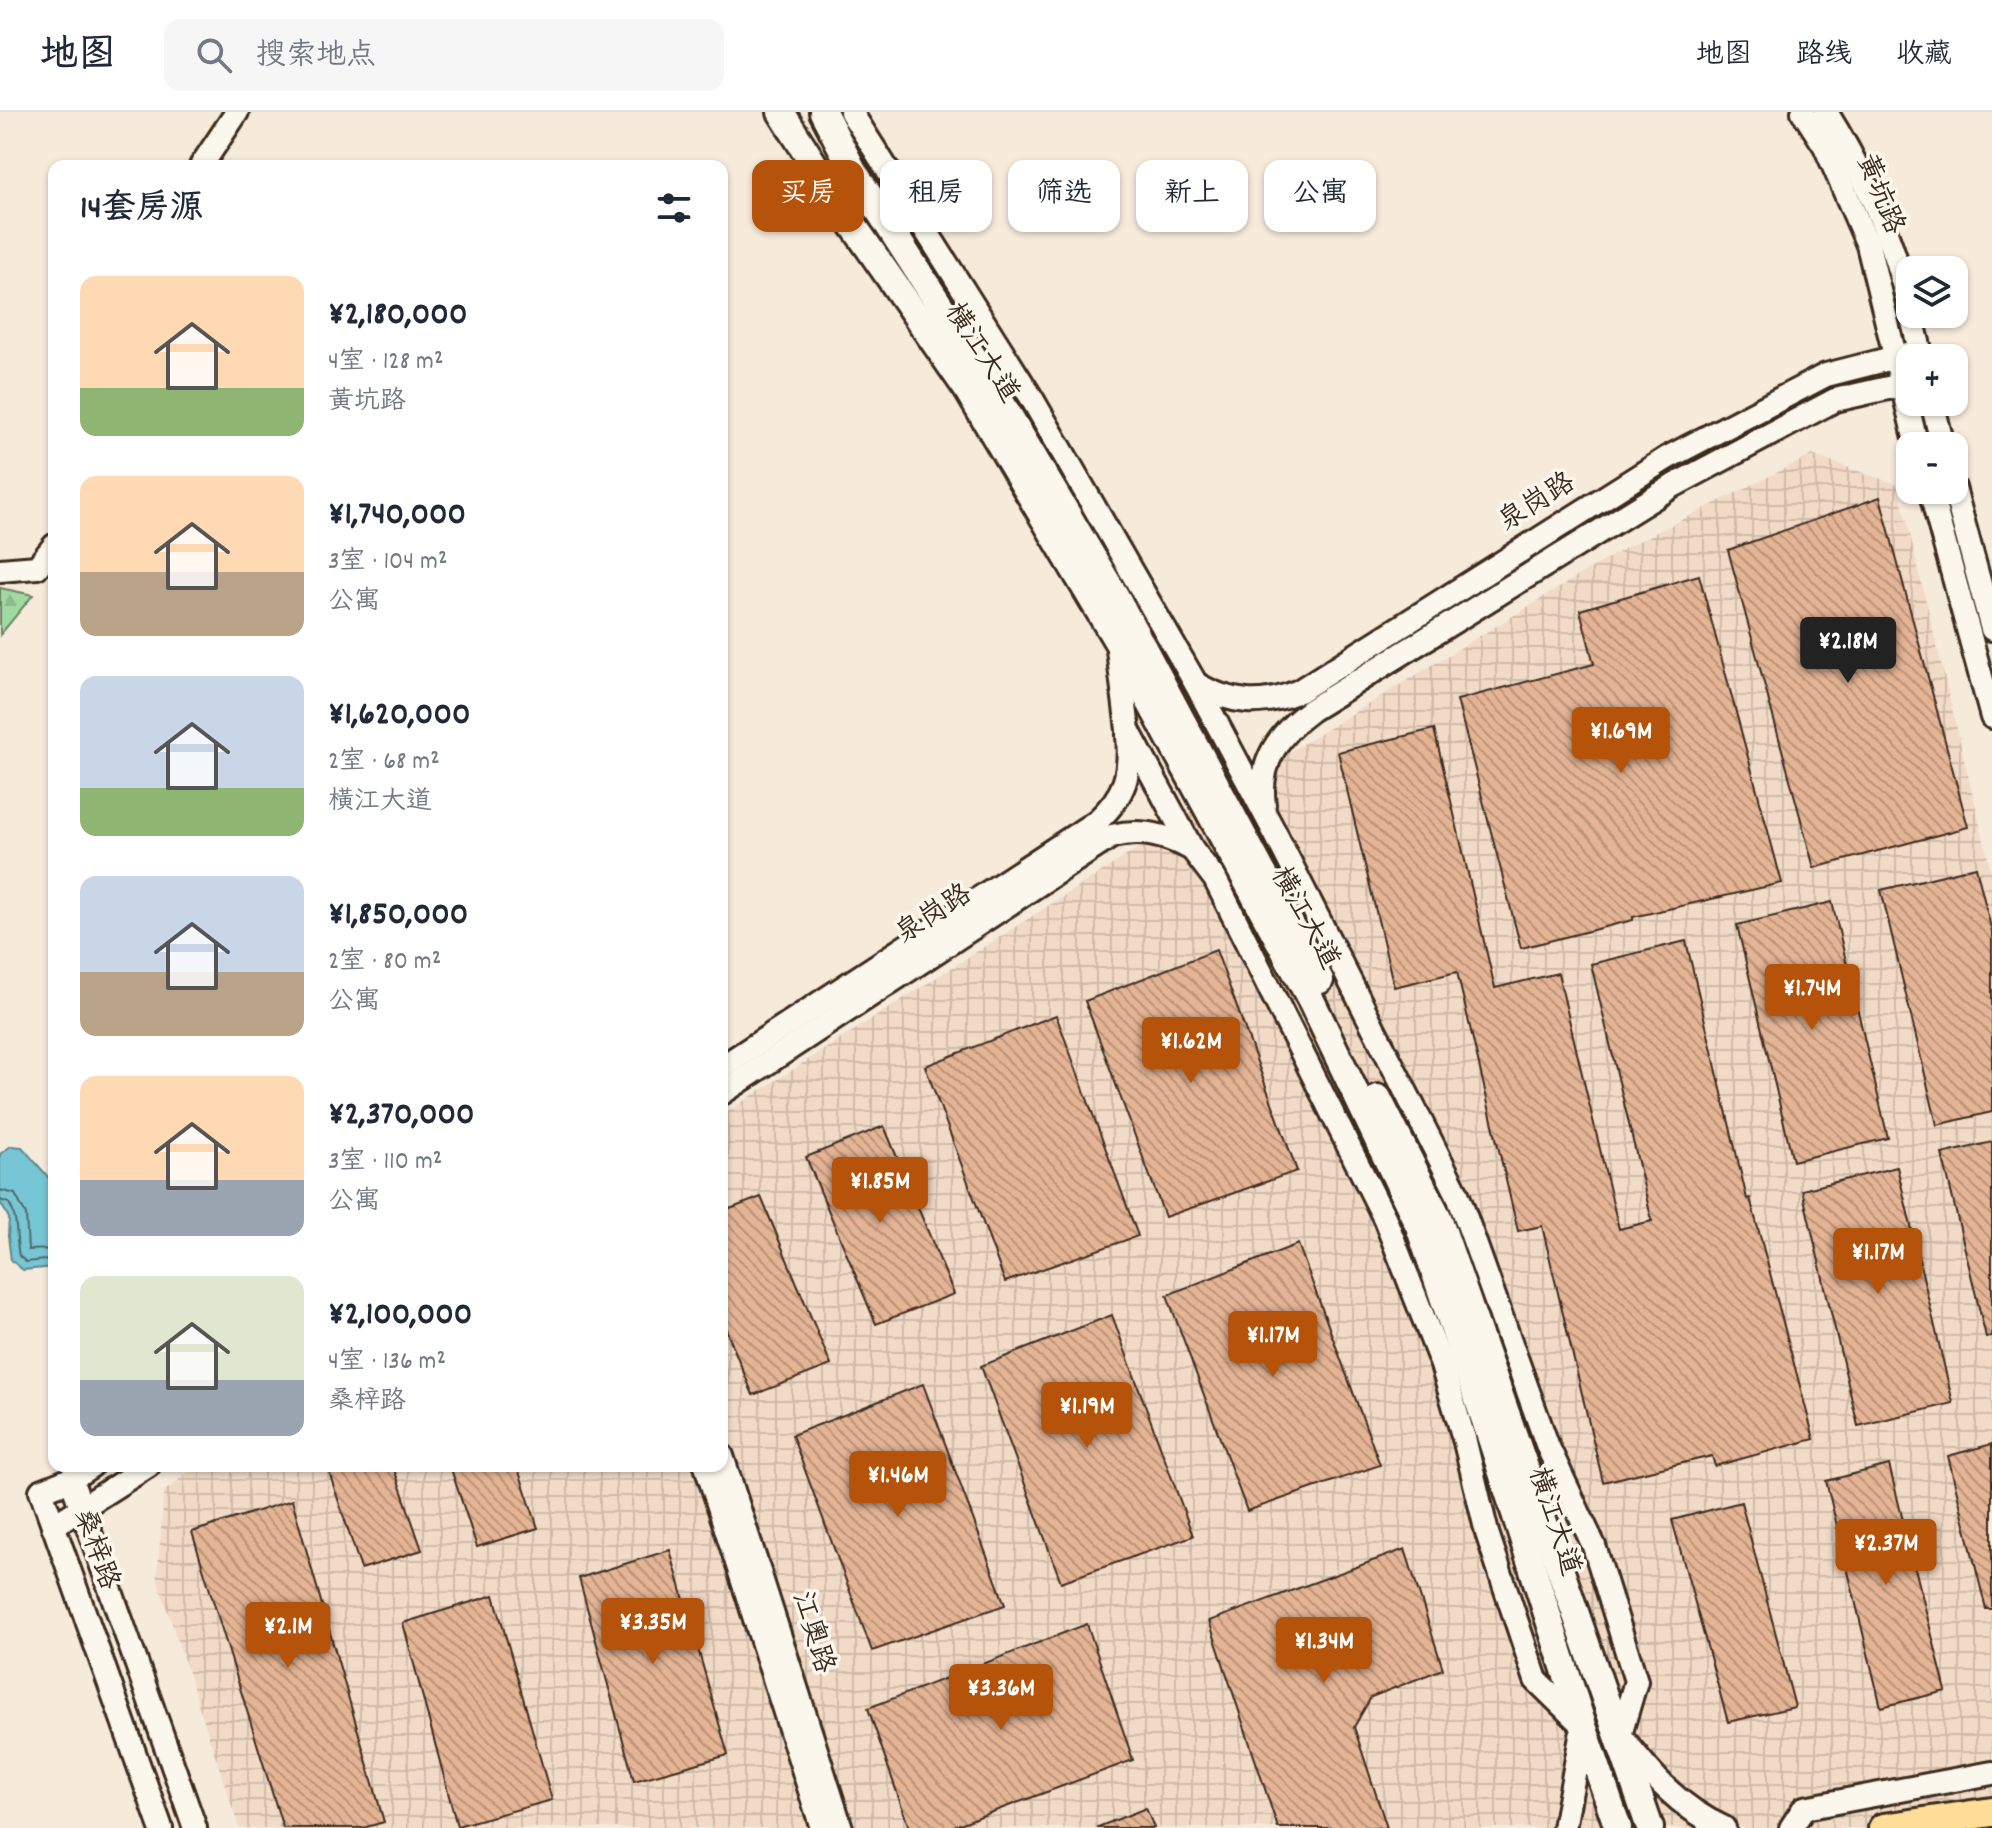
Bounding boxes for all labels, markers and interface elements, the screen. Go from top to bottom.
search box [164,19,724,91]
text: 地图 [40,30,116,85]
icon: search [192,33,236,77]
text: 搜索地点 [256,36,376,79]
text: 地图 [1696,37,1752,77]
text: 路线 [1796,37,1852,77]
text: 收藏 [1896,37,1952,77]
street label: 黄坑路 [1844,149,1912,241]
chip: 买房 [752,160,864,232]
chip: 租房 [880,160,992,232]
chip: 筛选 [1008,160,1120,232]
chip: 新上 [1136,160,1248,232]
chip: 公寓 [1264,160,1376,232]
text: 14套房源 [80,186,204,235]
icon: filters [652,186,696,230]
map controls [1896,256,1968,504]
button: layers [1896,256,1968,328]
text: ¥2,180,000 [328,292,467,341]
street label: 横江大道 [933,296,1027,412]
icon: home [144,308,240,404]
text: 4室 · 128 m² [328,344,443,381]
button: + [1896,344,1968,416]
text: 黄坑路 [328,384,406,421]
button: − [1896,432,1968,504]
street label: 泉岗路 [1492,465,1584,543]
text: ¥1,740,000 [328,492,466,541]
icon: home [144,508,240,604]
text: 3室 · 104 m² [328,544,447,581]
text: 公寓 [328,584,380,621]
pin: ¥2.18M [1783,617,1913,685]
text: ¥2.18M [1818,624,1878,661]
text: ¥1,620,000 [328,692,470,741]
pin: ¥1.69M [1556,707,1686,775]
icon: home [144,708,240,804]
text: ¥1.69M [1590,714,1652,751]
text: 2室 · 68 m² [328,744,440,781]
text: 横江大道 [328,784,432,821]
street label: 横江大道 [1258,860,1348,978]
street label: 泉岗路 [889,876,981,956]
text: ¥1,850,000 [328,892,468,941]
icon: home [144,908,240,1004]
text: 2室 · 80 m² [328,944,441,981]
pin: ¥1.74M [1747,964,1877,1032]
text: ¥1.74M [1783,971,1841,1008]
text: 公寓 [328,984,380,1021]
pin: ¥1.62M [1126,1017,1256,1085]
text: ¥1.62M [1160,1024,1222,1061]
text: ¥2,370,000 [328,1092,474,1141]
icon: home [144,1108,240,1204]
text: 3室 · 110 m² [328,1144,442,1181]
pin: ¥1.85M [815,1157,945,1225]
text: ¥1.85M [850,1164,910,1201]
text: 公寓 [328,1184,380,1221]
pin: ¥1.17M [1813,1228,1943,1296]
text: ¥1.17M [1851,1235,1905,1272]
text: ¥2,100,000 [328,1292,472,1341]
icon: home [144,1308,240,1404]
pin: ¥1.17M [1208,1311,1338,1379]
text: ¥1.17M [1246,1318,1300,1355]
text: 4室 · 136 m² [328,1344,446,1381]
pin: ¥1.19M [1022,1382,1152,1450]
text: 桑梓路 [328,1384,406,1421]
text: ¥1.19M [1059,1389,1115,1426]
pin: ¥1.46M [833,1451,963,1519]
text: ¥1.46M [867,1458,929,1495]
street label: 横江大道 [1516,1463,1588,1581]
street label: 桑梓路 [61,1504,127,1596]
pin: ¥2.37M [1821,1519,1951,1587]
text: ¥2.37M [1853,1526,1919,1563]
street label: 江奥路 [780,1587,842,1679]
pin: ¥3.35M [588,1598,718,1666]
pin: ¥2.1M [232,1602,344,1670]
text: ¥3.35M [619,1605,687,1642]
text: ¥2.1M [263,1609,313,1646]
pin: ¥1.34M [1259,1617,1389,1685]
text: ¥1.34M [1294,1624,1354,1661]
pin: ¥3.36M [936,1664,1066,1732]
text: ¥3.36M [967,1671,1035,1708]

